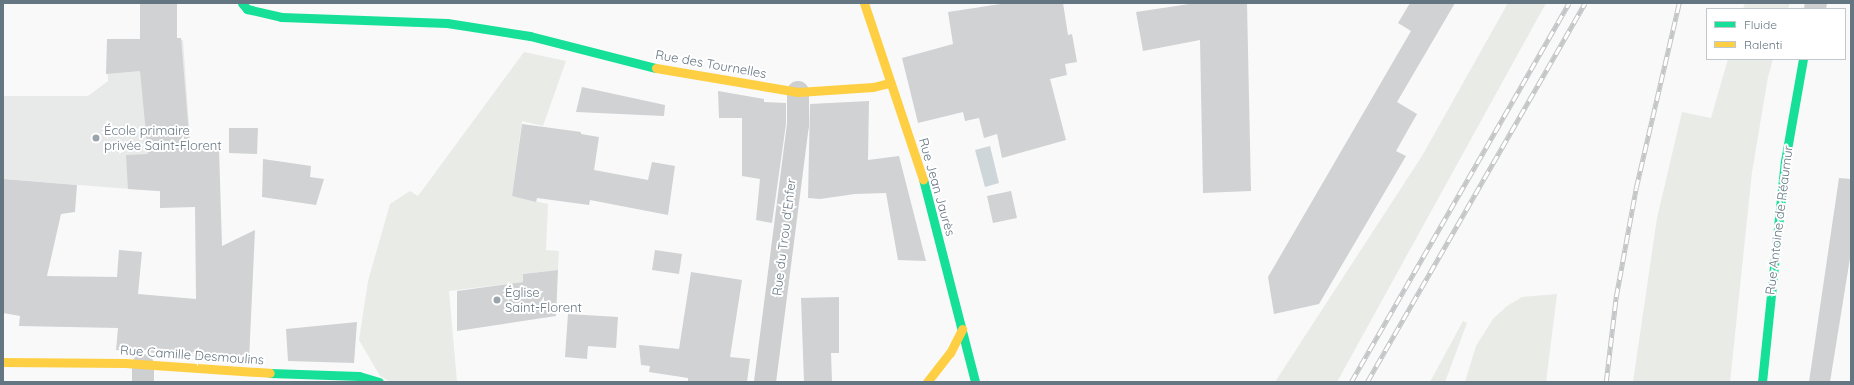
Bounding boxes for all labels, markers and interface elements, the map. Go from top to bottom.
legend [1706,8,1846,60]
text: Fluide [1744,17,1777,32]
text: Ralenti [1744,37,1782,52]
street label: Rue des Tournelles [654,47,768,81]
place label: École primaire privée Saint-Florent [104,123,222,154]
marker: École primaire privée Saint-Florent [91,133,101,143]
street label: Rue Jean Jaurès [916,136,958,238]
street label: Rue Antoine de Réaumur [1762,144,1796,296]
street label: Rue du Trou d'Enfer [769,177,799,297]
place label: Église Saint-Florent [505,285,582,316]
marker: Église Saint-Florent [492,295,502,305]
street label: Rue Camille Desmoulins [120,342,264,368]

